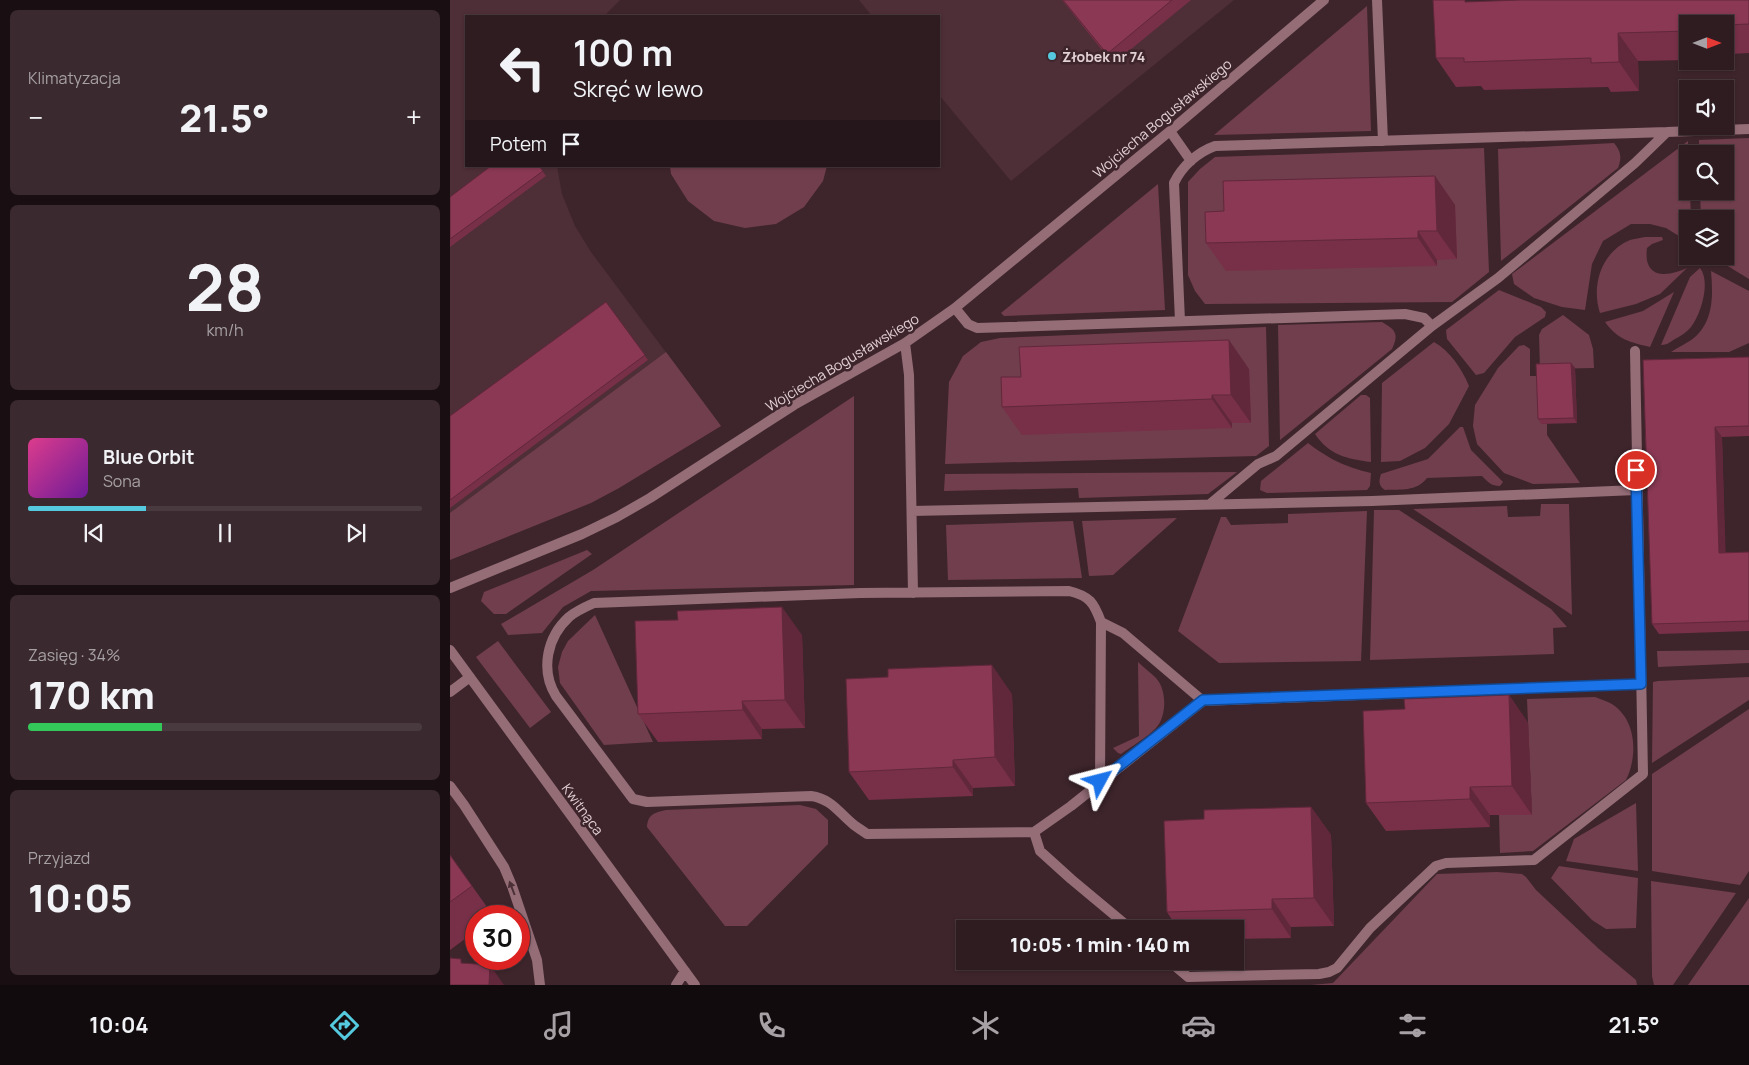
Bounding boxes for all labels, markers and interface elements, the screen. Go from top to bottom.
north arrow [1679,15,1734,70]
map controls [1679,15,1734,265]
text: 100 m [573,29,673,77]
icon: left [490,35,555,100]
place label: Żłobek nr 74 [1062,47,1145,66]
marker: Żłobek nr 74 [1046,50,1058,62]
street label: Wojciecha Bogusławskiego [1089,54,1235,182]
text: Klimatyzacja [28,67,121,89]
text: Skręć w lewo [573,74,703,104]
button: sound [1679,80,1734,135]
text: 21.5° [179,91,270,143]
text: − [28,98,43,136]
text: + [406,98,422,136]
icon: arrive [557,130,585,158]
text: Potem [490,131,547,157]
button: search [1679,145,1734,200]
button: layers [1679,210,1734,265]
text: 28 [186,242,264,331]
street label: Wojciecha Bogusławskiego [762,309,922,415]
text: km/h [206,319,244,341]
text: Blue Orbit [103,444,195,470]
pin [1615,449,1657,491]
icon: arrive [1622,456,1650,484]
text: Sona [103,470,141,492]
icon: previous [80,519,108,547]
icon: pause [211,519,239,547]
icon: next [342,519,370,547]
text: Zasięg · 34% [28,644,120,666]
text: 170 km [28,668,155,720]
position arrow [1073,754,1125,806]
street label: Kwitnąca [558,779,608,839]
text: Przyjazd [28,847,90,869]
text: 10:05 [28,871,132,923]
one-way arrow [508,880,516,895]
speed limit sign: 30 [465,905,530,970]
text: 10:05 · 1 min · 140 m [1010,932,1190,958]
icon: directions [327,1008,362,1043]
icon: music [541,1008,576,1043]
icon: phone [754,1008,789,1043]
icon: climate [968,1008,1003,1043]
icon: car [1181,1008,1216,1043]
icon: filters [1395,1008,1430,1043]
text: 10:04 [89,1010,149,1040]
text: 21.5° [1608,1010,1660,1040]

